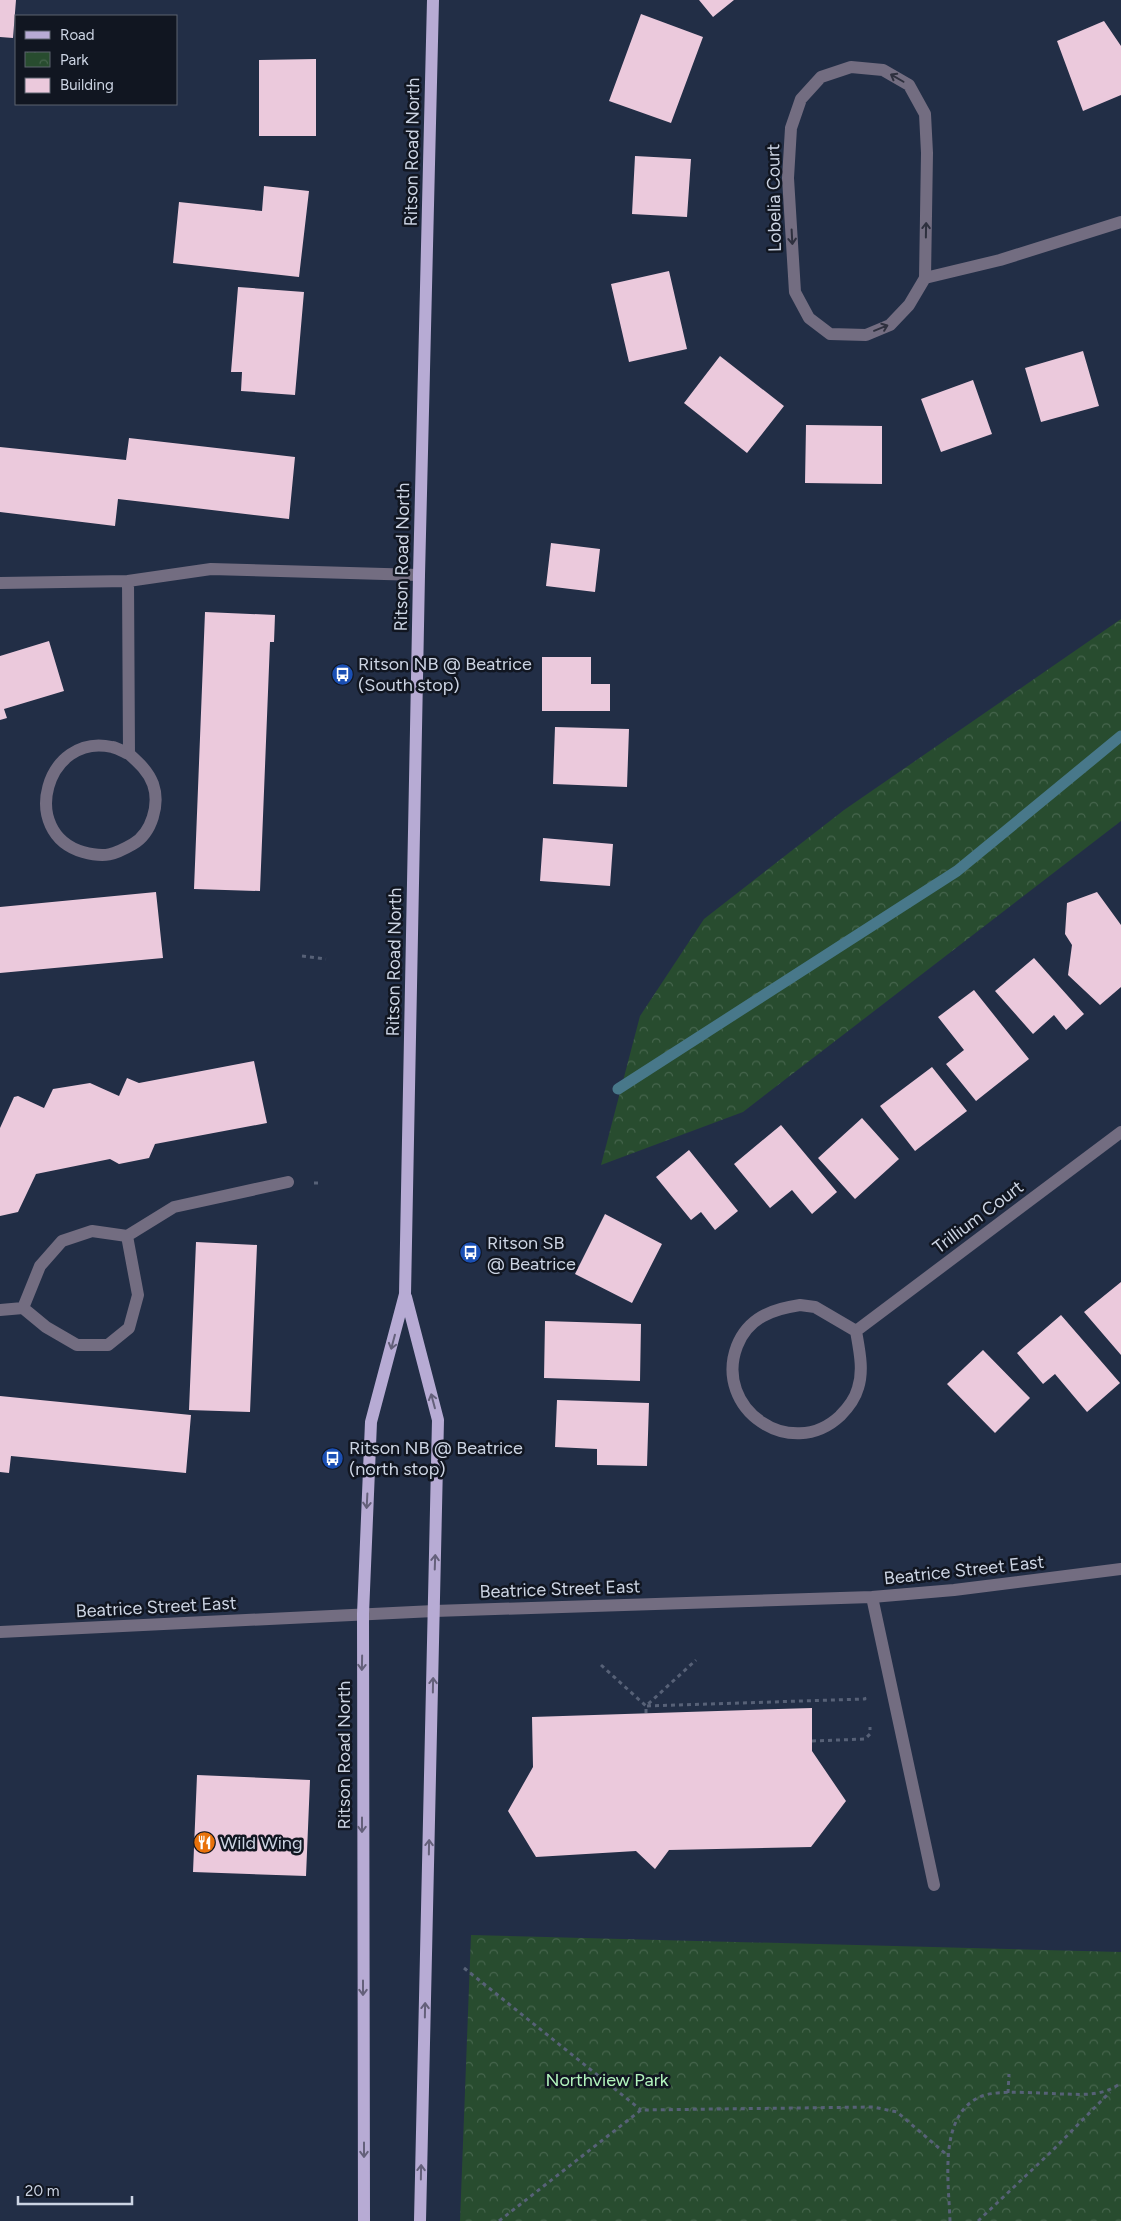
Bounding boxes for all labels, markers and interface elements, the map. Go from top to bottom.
legend [15,15,178,105]
text: Road [60,26,95,44]
text: Park [60,51,89,69]
one-way arrow [890,73,905,83]
text: Building [60,76,114,94]
street label: Ritson Road North [400,77,424,227]
street label: Lobelia Court [762,143,786,252]
one-way arrow [921,222,931,238]
one-way arrow [787,229,796,245]
one-way arrow [873,323,888,333]
street label: Ritson Road North [390,482,414,632]
place label: Ritson NB @ Beatrice (South stop) [358,653,532,696]
bus stop icon: Ritson NB @ Beatrice (South stop) [330,662,354,686]
street label: Ritson Road North [382,887,406,1037]
street label: Trillium Court [928,1176,1028,1258]
place label: Ritson SB @ Beatrice [487,1232,576,1275]
bus stop icon: Ritson SB @ Beatrice [459,1241,483,1265]
one-way arrow [387,1333,397,1349]
one-way arrow [428,1393,437,1409]
place label: Ritson NB @ Beatrice (north stop) [349,1437,523,1480]
bus stop icon: Ritson NB @ Beatrice (north stop) [321,1446,345,1470]
one-way arrow [363,1493,372,1509]
street label: Beatrice Street East [883,1551,1045,1589]
one-way arrow [430,1555,440,1571]
street label: Beatrice Street East [479,1575,641,1603]
street label: Beatrice Street East [75,1592,237,1622]
one-way arrow [357,1654,367,1671]
one-way arrow [428,1677,438,1694]
street label: Ritson Road North [333,1681,355,1829]
one-way arrow [357,1817,367,1833]
restaurant icon: Wild Wing [192,1831,216,1855]
place label: Wild Wing [220,1832,302,1854]
one-way arrow [424,1840,434,1856]
one-way arrow [358,1980,368,1996]
one-way arrow [420,2002,430,2018]
park label: Northview Park [545,2069,669,2091]
one-way arrow [359,2142,369,2158]
one-way arrow [416,2165,426,2181]
scale bar [18,2174,131,2206]
text: 20 m [25,2182,59,2200]

